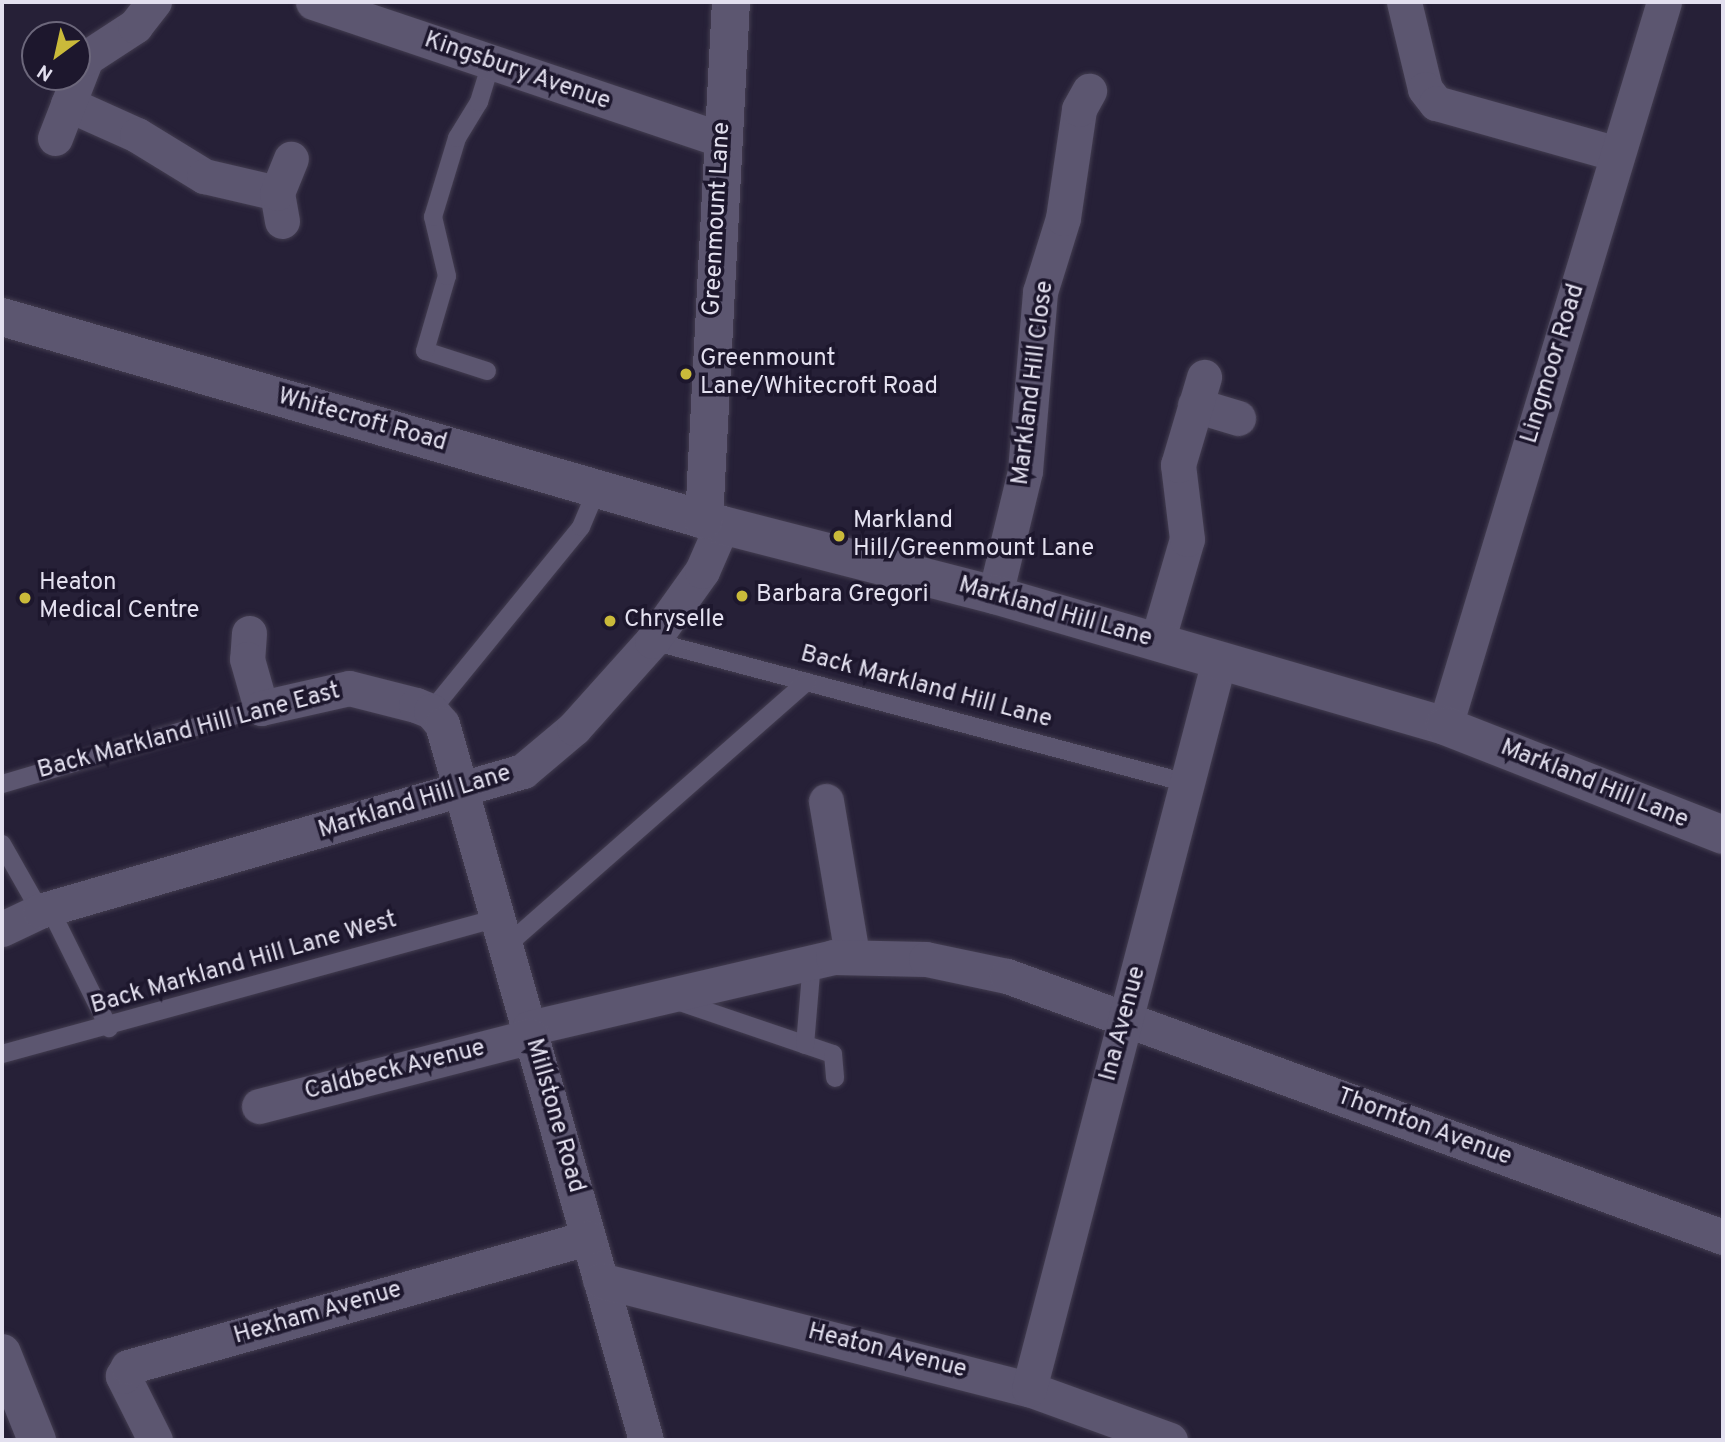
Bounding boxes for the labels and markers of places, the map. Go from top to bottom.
place label: Greenmount Lane/Whitecroft Road [700,346,938,402]
marker: Greenmount Lane/Whitecroft Road [678,366,694,382]
place label: Markland Hill/Greenmount Lane [853,508,1094,564]
marker: Markland Hill/Greenmount Lane [831,528,847,544]
place label: Heaton Medical Centre [39,570,199,626]
place label: Barbara Gregori [756,582,929,610]
marker: Barbara Gregori [734,588,750,604]
marker: Heaton Medical Centre [17,590,33,606]
place label: Chryselle [624,607,725,635]
marker: Chryselle [602,613,618,629]

